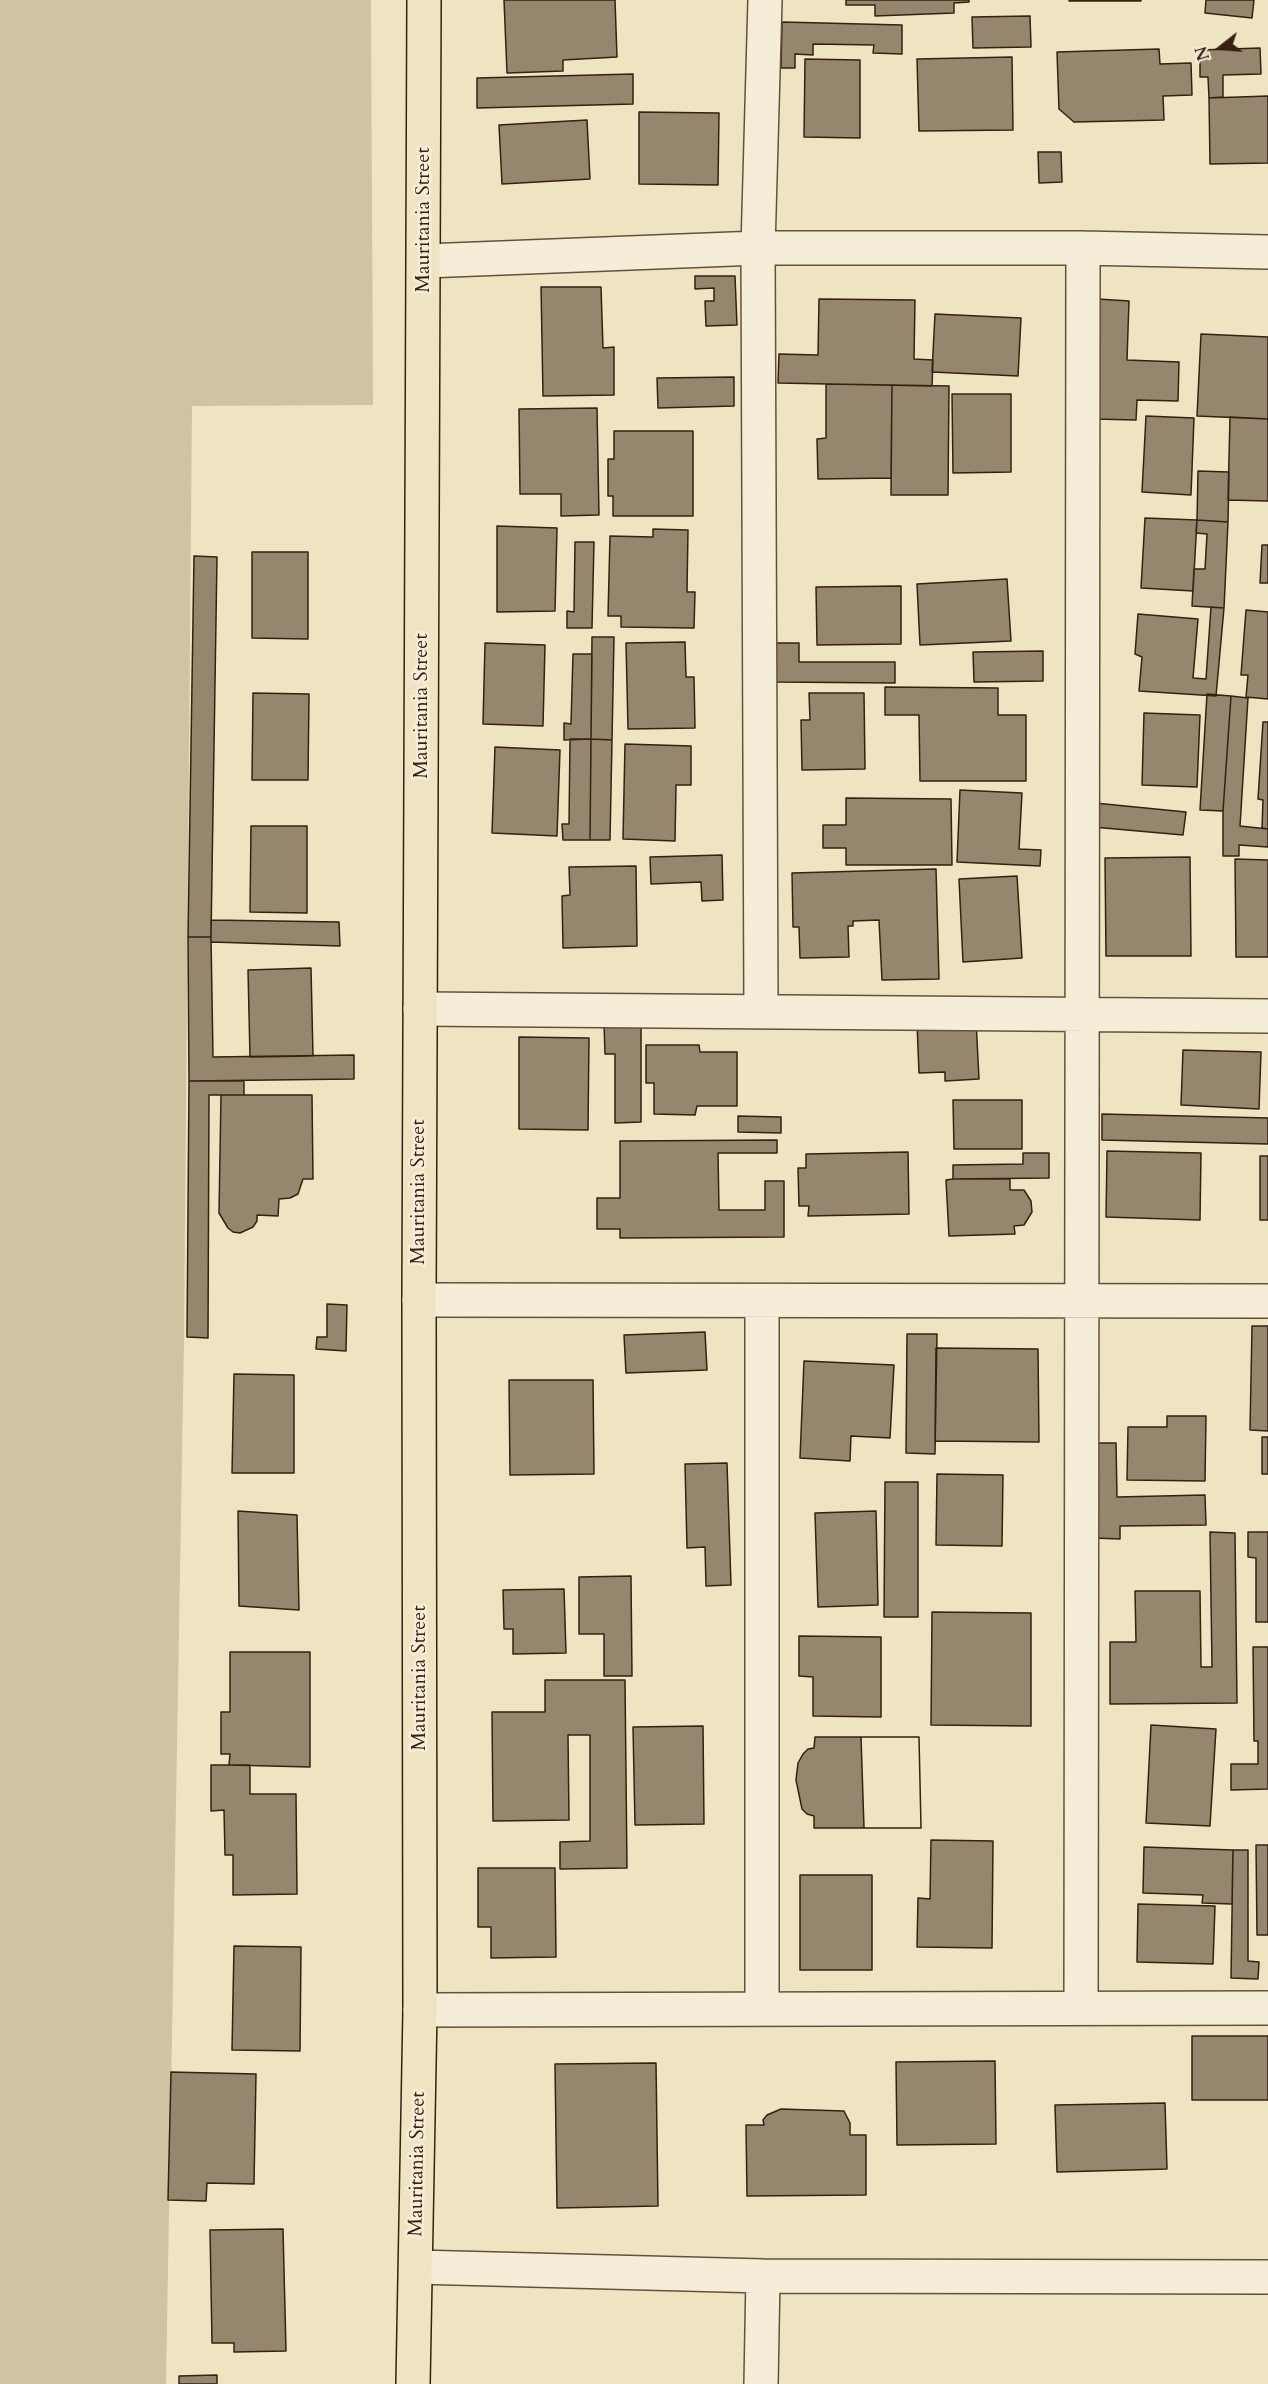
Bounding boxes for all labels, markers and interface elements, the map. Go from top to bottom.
north arrow [1190,18,1250,78]
text: N [1190,43,1215,63]
street label: Mauritania Street [412,147,436,293]
street label: Mauritania Street [410,633,434,779]
street label: Mauritania Street [407,1119,431,1265]
street label: Mauritania Street [408,1605,432,1751]
street label: Mauritania Street [405,2091,431,2237]

